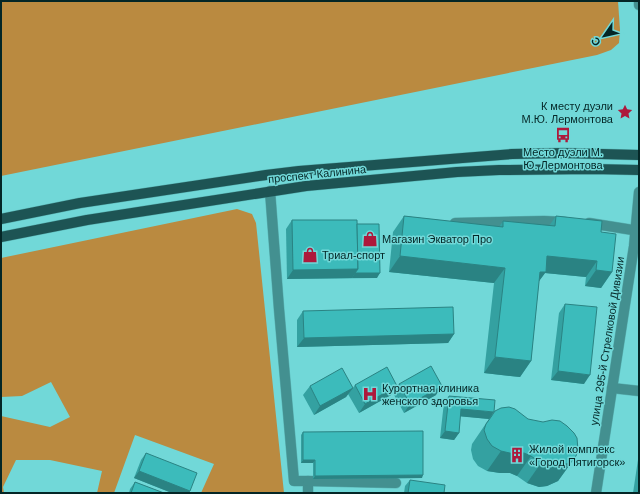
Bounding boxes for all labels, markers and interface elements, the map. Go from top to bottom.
north arrow [584,16,624,56]
text: С [588,35,603,48]
place label: К месту дуэли М.Ю. Лермонтова [521,100,614,125]
place icon: К месту дуэли М.Ю. Лермонтова [616,103,634,121]
bus stop icon: Место дуэли М. Ю. Лермонтова [554,126,572,144]
place label: Место дуэли М. Ю. Лермонтова [523,146,604,171]
street label: проспект Калинина [267,163,367,185]
shop icon: Магазин Экватор Про [361,230,379,248]
place label: Магазин Экватор Про [382,233,492,245]
shop icon: Триал-спорт [301,246,319,264]
place label: Триал-спорт [322,249,385,261]
street label: улица 295-й Стрелковой Дивизии [588,256,626,426]
place label: Курортная клиника женского здоровья [382,382,480,407]
hospital icon: Курортная клиника женского здоровья [361,385,379,403]
place label: Жилой комплекс «Город Пятигорск» [529,443,625,468]
building icon: Жилой комплекс «Город Пятигорск» [508,446,526,464]

